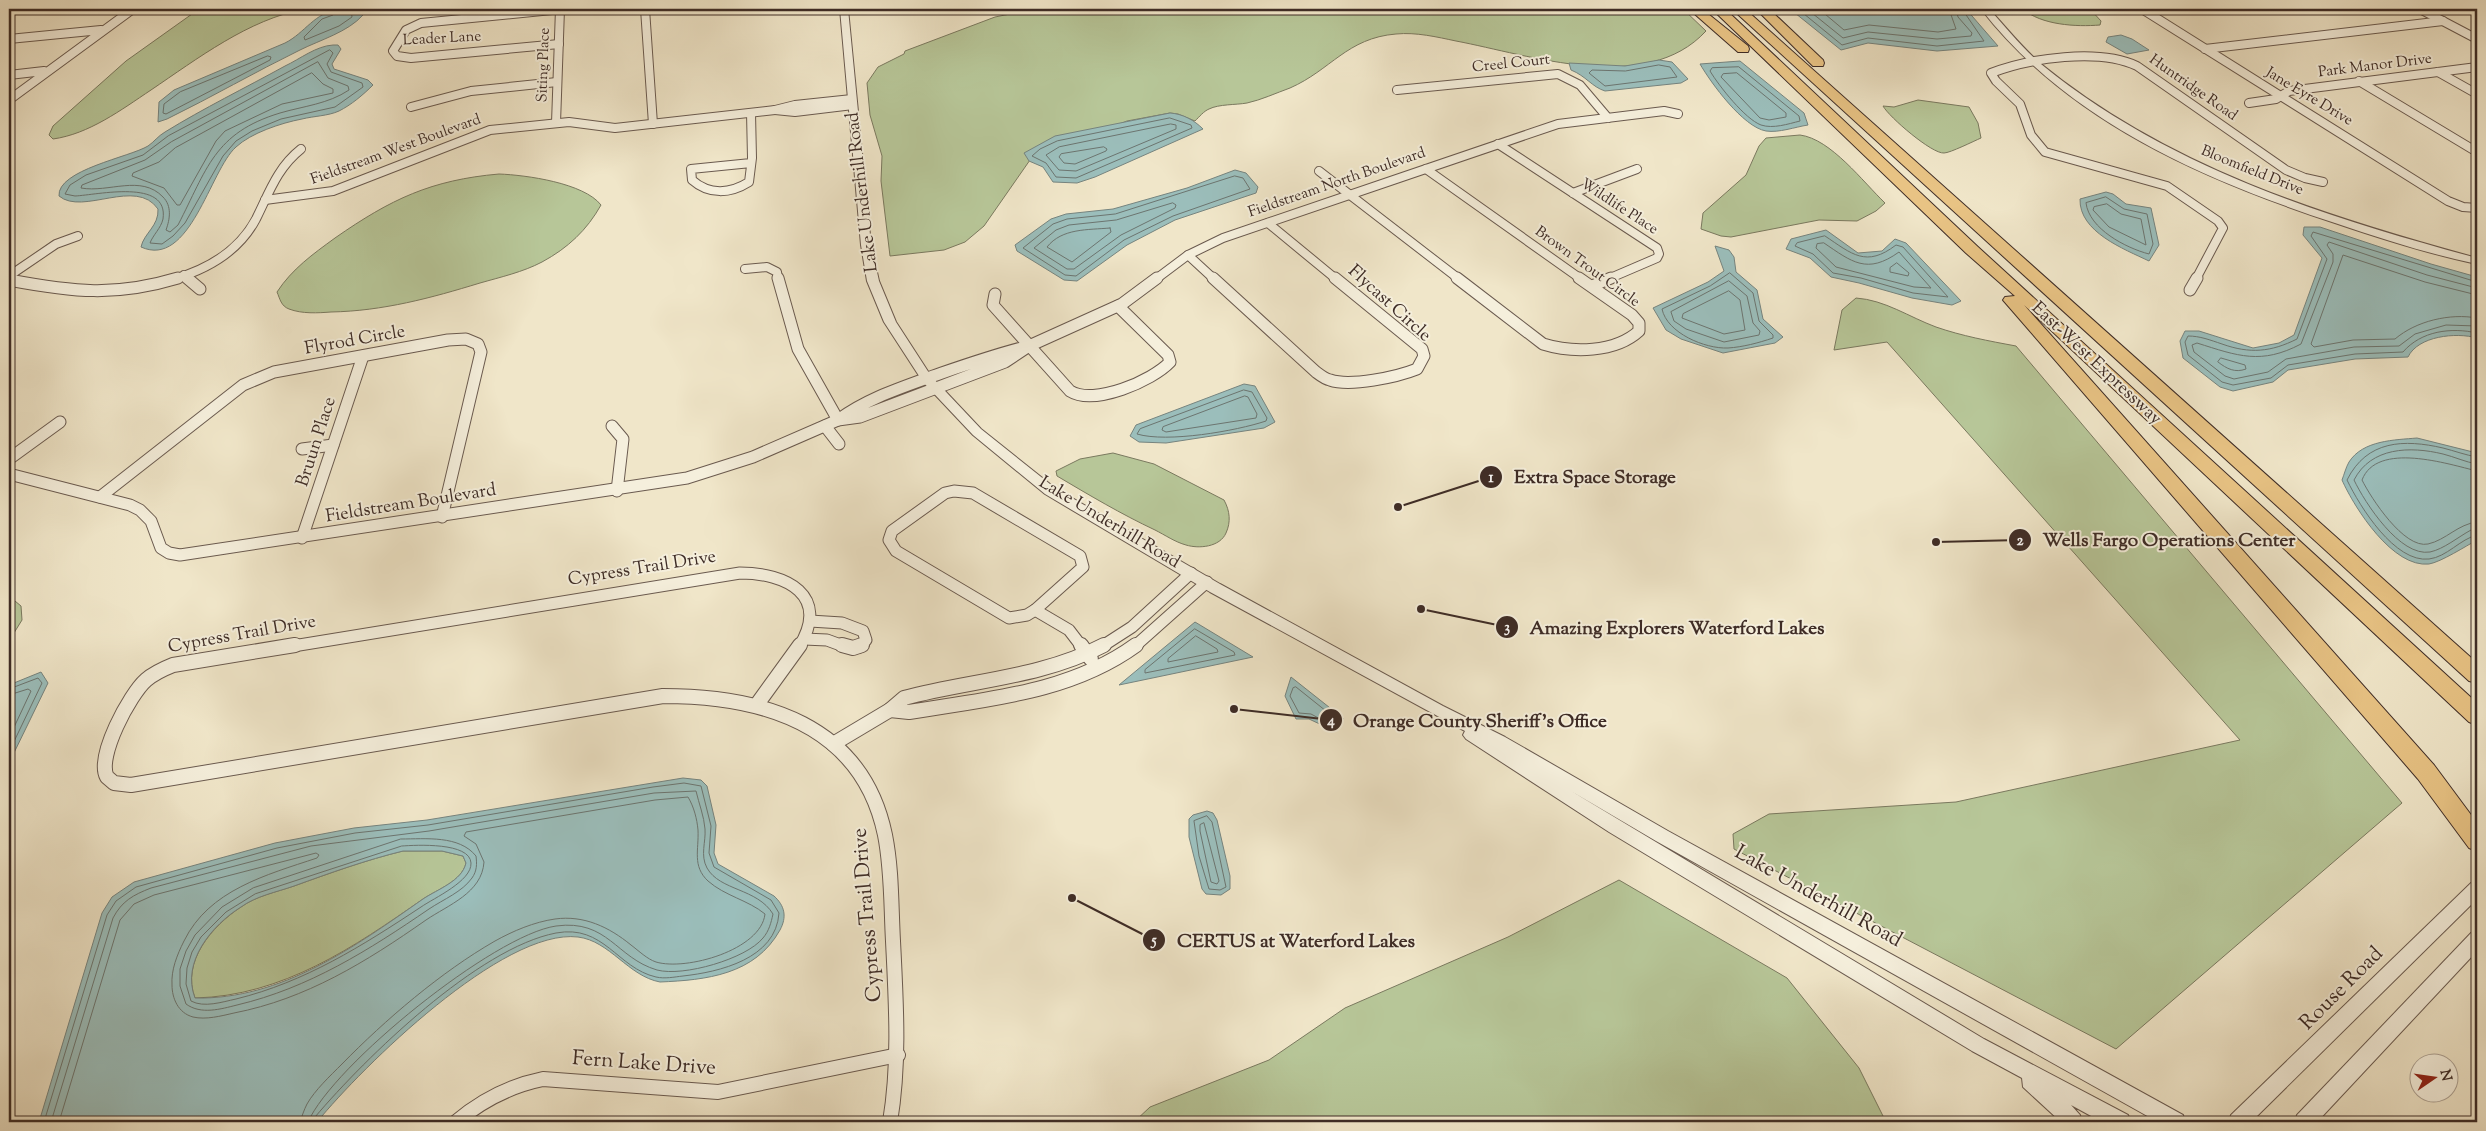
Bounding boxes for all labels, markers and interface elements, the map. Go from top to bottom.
street label: Leader Lane [402,26,482,52]
street label: Siting Place [532,27,556,103]
street label: Creel Court [1471,49,1551,79]
street label: Park Manor Drive [2317,49,2433,83]
street label: Huntridge Road [2145,50,2242,127]
street label: Jane Eyre Drive [2260,62,2357,131]
street label: Fieldstream West Boulevard [308,109,485,191]
street label: Lake Underhill Road [840,111,886,273]
street label: Bloomfield Drive [2197,141,2307,201]
street label: Fieldstream North Boulevard [1245,143,1429,223]
street label: Wildlife Place [1576,174,1662,240]
street label: Brown Trout Circle [1530,222,1644,312]
street label: Flycast Circle [1342,259,1436,349]
street label: East-West Expressway [2025,296,2167,432]
street label: Flyrod Circle [303,319,407,363]
street label: Bruun Place [290,394,344,490]
callout: Extra Space Storage [1479,460,1686,494]
text: Extra Space Storage [1514,465,1676,492]
text: 1 [1488,468,1494,489]
street label: Lake Underhill Road [1033,470,1185,576]
street label: Fieldstream Boulevard [324,478,498,530]
callout: Wells Fargo Operations Center [2007,523,2305,557]
text: Wells Fargo Operations Center [2043,528,2296,555]
text: 2 [2016,531,2024,552]
street label: Cypress Trail Drive [566,544,718,594]
street label: Cypress Trail Drive [166,609,318,661]
callout: Amazing Explorers Waterford Lakes [1494,610,1835,644]
text: Amazing Explorers Waterford Lakes [1529,616,1825,643]
text: 3 [1504,618,1510,639]
callout: Orange County Sheriff's Office [1319,703,1617,737]
text: Orange County Sheriff's Office [1353,709,1607,736]
text: 4 [1326,711,1335,732]
street label: Cypress Trail Drive [845,827,891,1003]
street label: Lake Underhill Road [1729,838,1908,956]
callout: CERTUS at Waterford Lakes [1142,923,1425,957]
text: CERTUS at Waterford Lakes [1177,929,1416,956]
text: 5 [1150,931,1157,952]
street label: Rouse Road [2293,940,2391,1038]
street label: Fern Lake Drive [571,1044,717,1084]
north arrow [2408,1054,2458,1104]
text: N [2434,1068,2456,1083]

